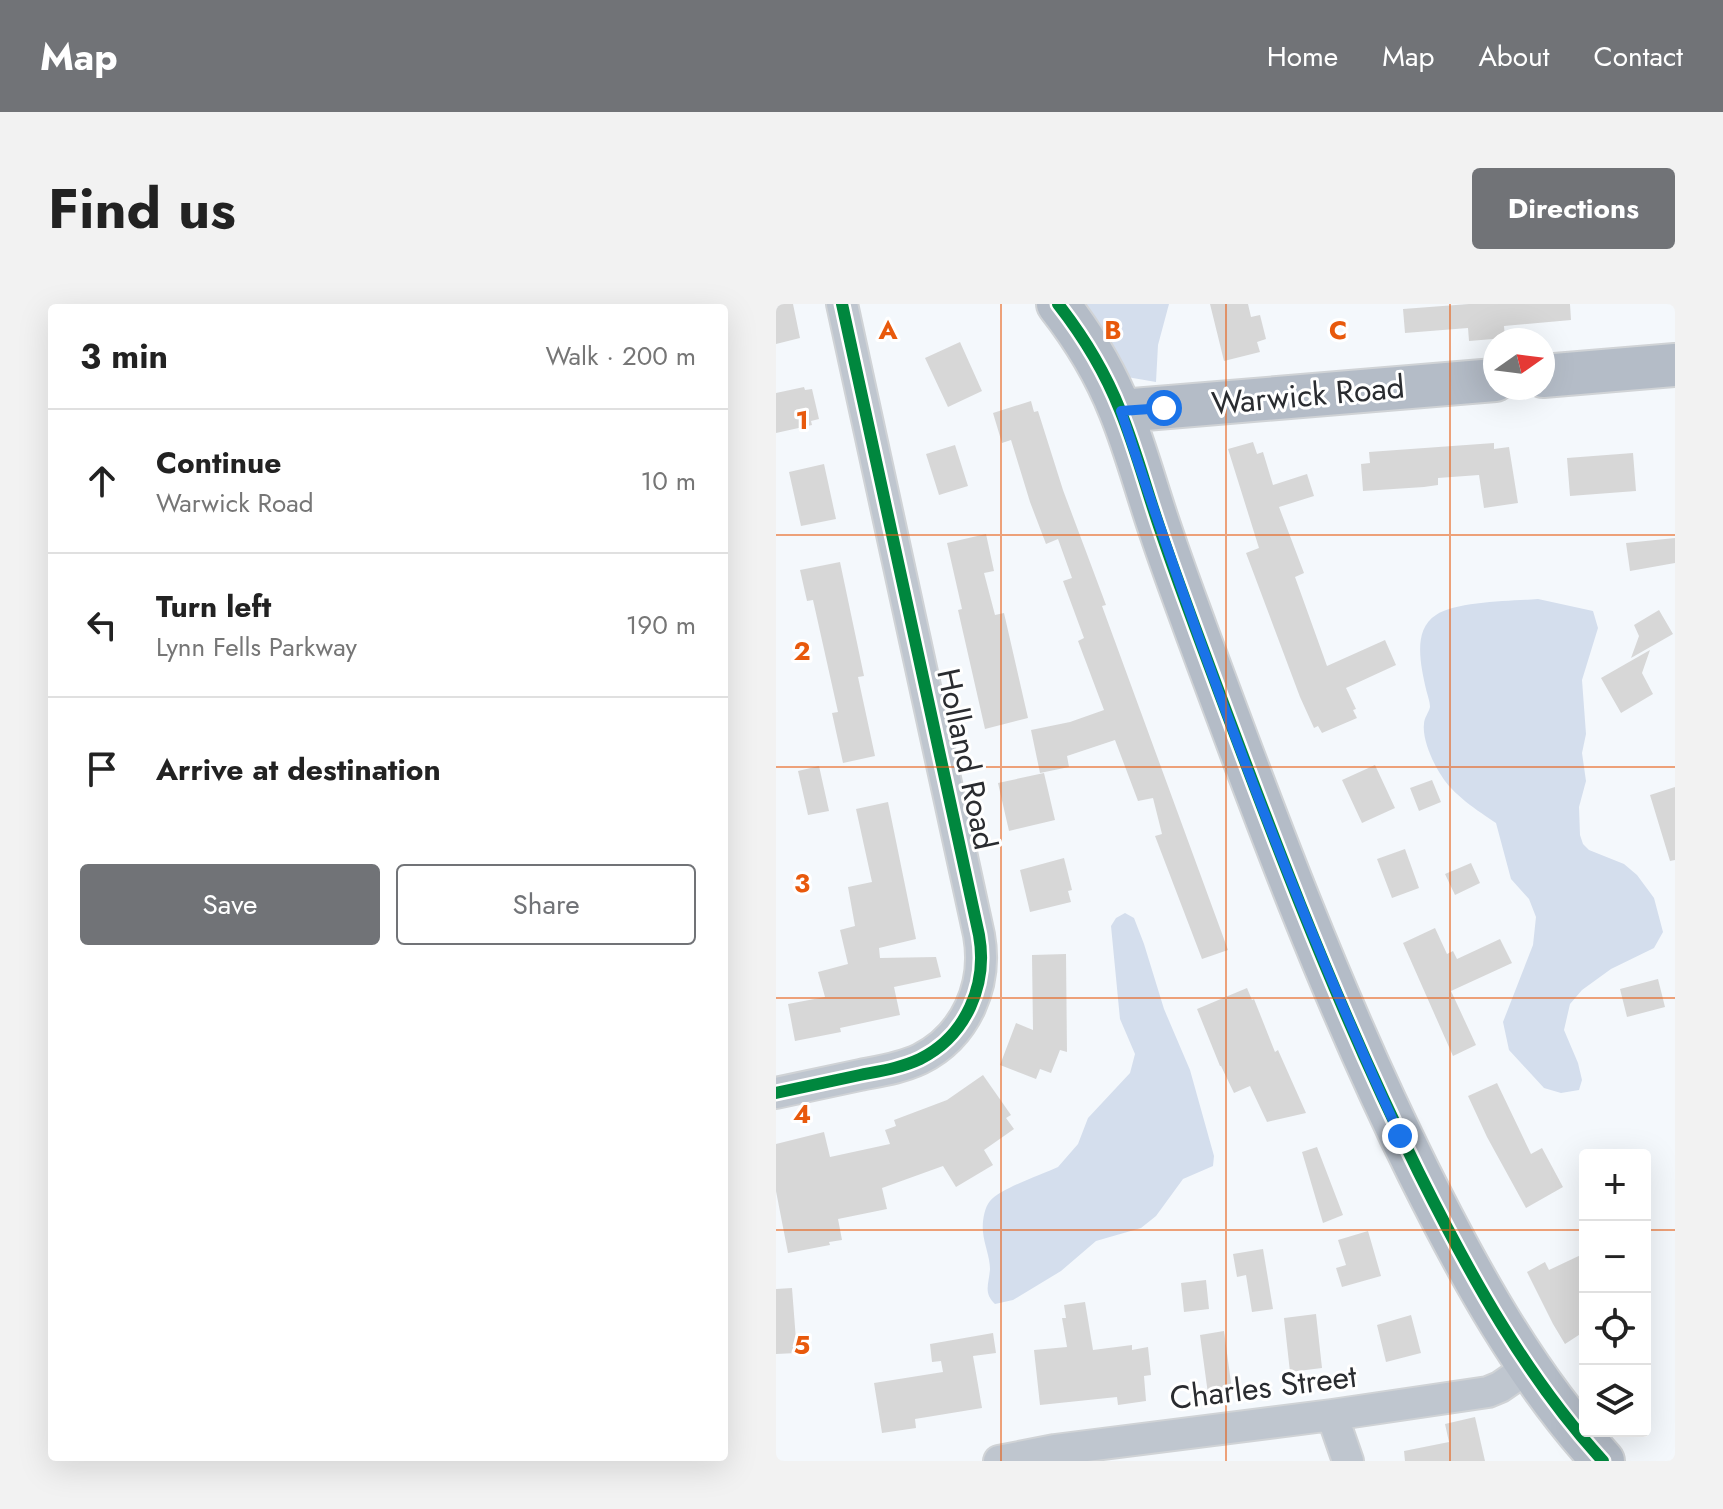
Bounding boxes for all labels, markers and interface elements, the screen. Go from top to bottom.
text: Map [40,29,118,84]
text: Home [1267,36,1338,77]
text: Map [1382,36,1434,77]
text: About [1478,36,1550,77]
text: Contact [1594,36,1683,77]
text: Find us [48,168,236,249]
button: Directions [1472,168,1675,249]
text: A [877,311,898,349]
text: B [1104,311,1122,349]
text: C [1329,311,1347,349]
north arrow [1483,328,1555,400]
text: 3 min [80,332,168,381]
text: Walk · 200 m [545,337,696,375]
street label: Warwick Road [1209,364,1407,426]
route start [1146,390,1182,426]
text: 1 [795,401,809,439]
text: Continue [156,441,282,484]
icon: ahead [80,459,124,503]
text: 10 m [641,462,696,500]
text: Warwick Road [156,484,314,522]
text: Turn left [156,585,271,628]
icon: left [80,603,124,647]
text: 190 m [626,606,696,644]
text: Lynn Fells Parkway [156,628,357,666]
text: 2 [793,632,811,670]
street label: Holland Road [925,664,1009,854]
icon: arrive [80,747,124,791]
text: Arrive at destination [156,748,441,791]
button: Save [80,864,380,945]
button: Share [396,864,696,945]
text: 3 [794,864,810,902]
text: 4 [793,1095,811,1133]
route end [1382,1118,1418,1154]
map controls [1579,1149,1651,1437]
button: + [1579,1149,1651,1221]
button: − [1579,1221,1651,1293]
button: locate [1579,1293,1651,1365]
text: 5 [794,1326,810,1364]
street label: Charles Street [1167,1353,1359,1421]
button: layers [1579,1365,1651,1437]

